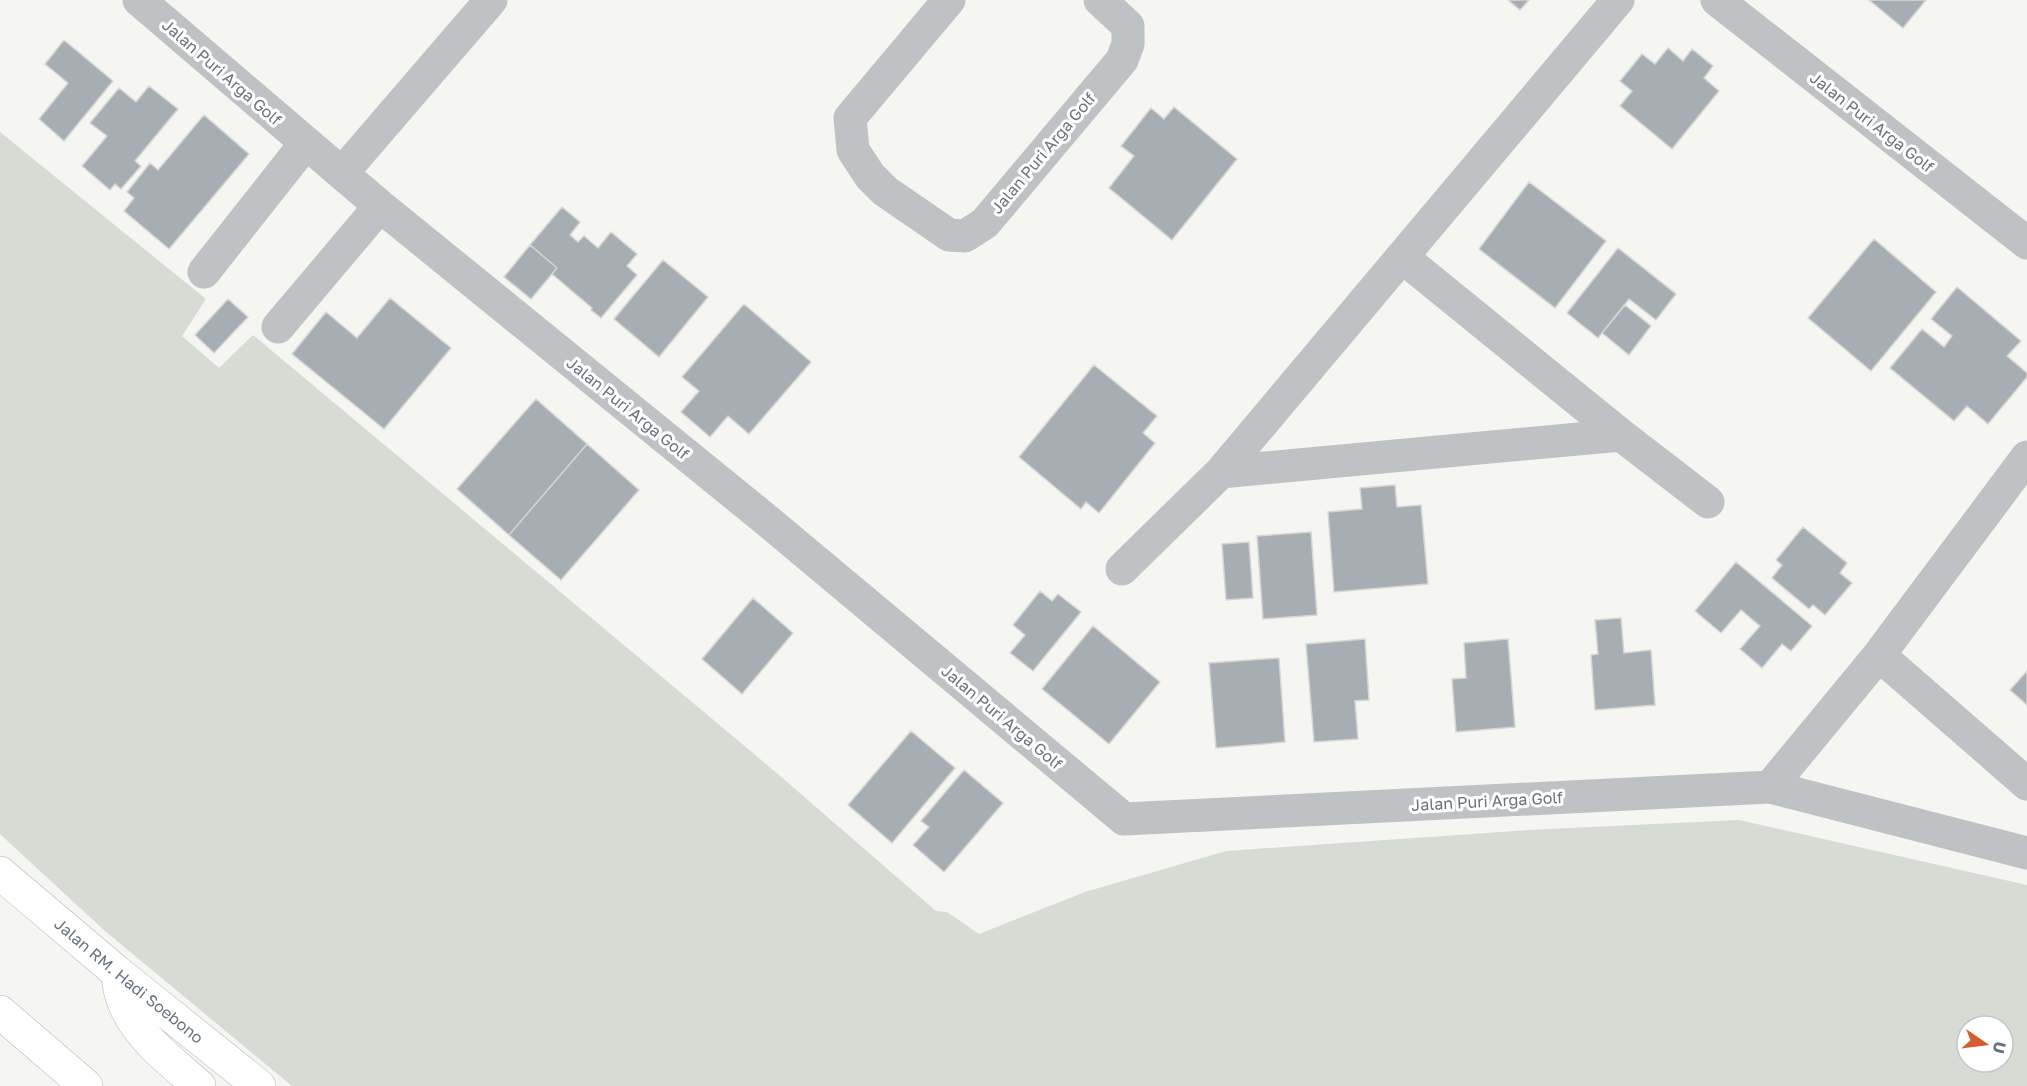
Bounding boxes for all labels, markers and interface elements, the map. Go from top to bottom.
street label: Jalan Puri Arga Golf [158,15,286,129]
street label: Jalan Puri Arga Golf [1806,67,1938,177]
street label: Jalan Puri Arga Golf [987,88,1100,218]
street label: Jalan Puri Arga Golf [563,352,693,464]
street label: Jalan Puri Arga Golf [937,661,1067,774]
street label: Jalan Puri Arga Golf [1411,787,1563,815]
street label: Jalan RM. Hadi Soebono [50,914,208,1048]
north arrow [1955,1014,2015,1074]
text: U [1988,1040,2011,1056]

